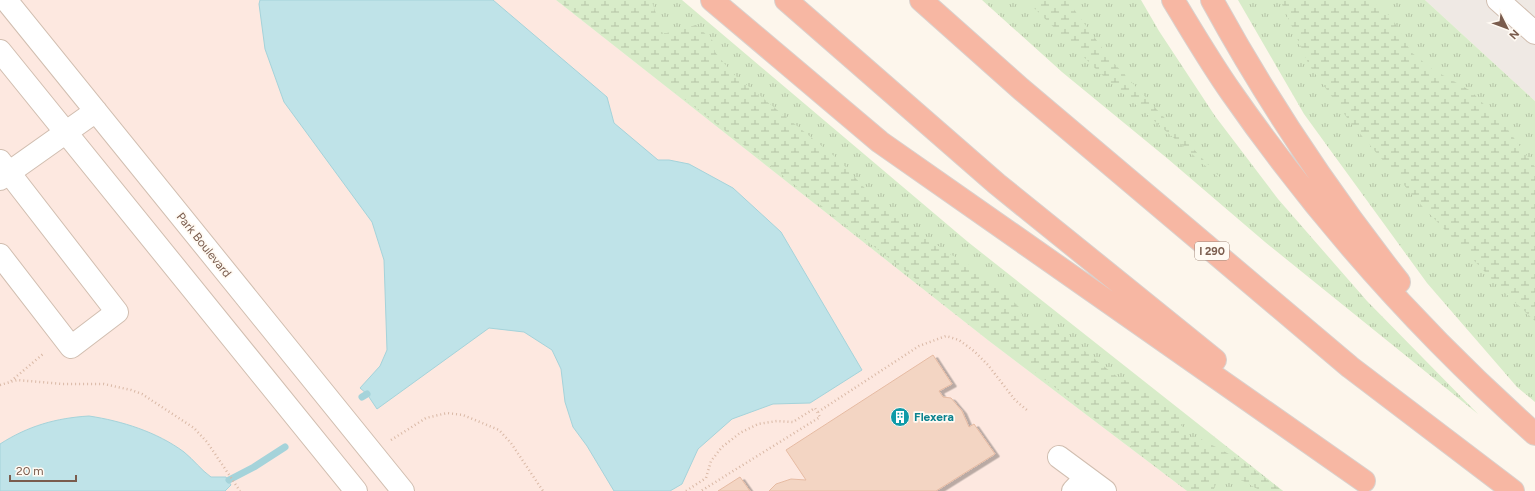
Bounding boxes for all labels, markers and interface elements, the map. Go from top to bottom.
north arrow [1487,8,1527,48]
text: N [1506,27,1522,42]
street label: Park Boulevard [174,210,234,280]
road number: I 290 [1195,242,1229,260]
building icon: Flexera [889,406,911,428]
place label: Flexera [914,410,954,424]
scale bar [10,457,76,483]
text: 20 m [16,464,44,478]

